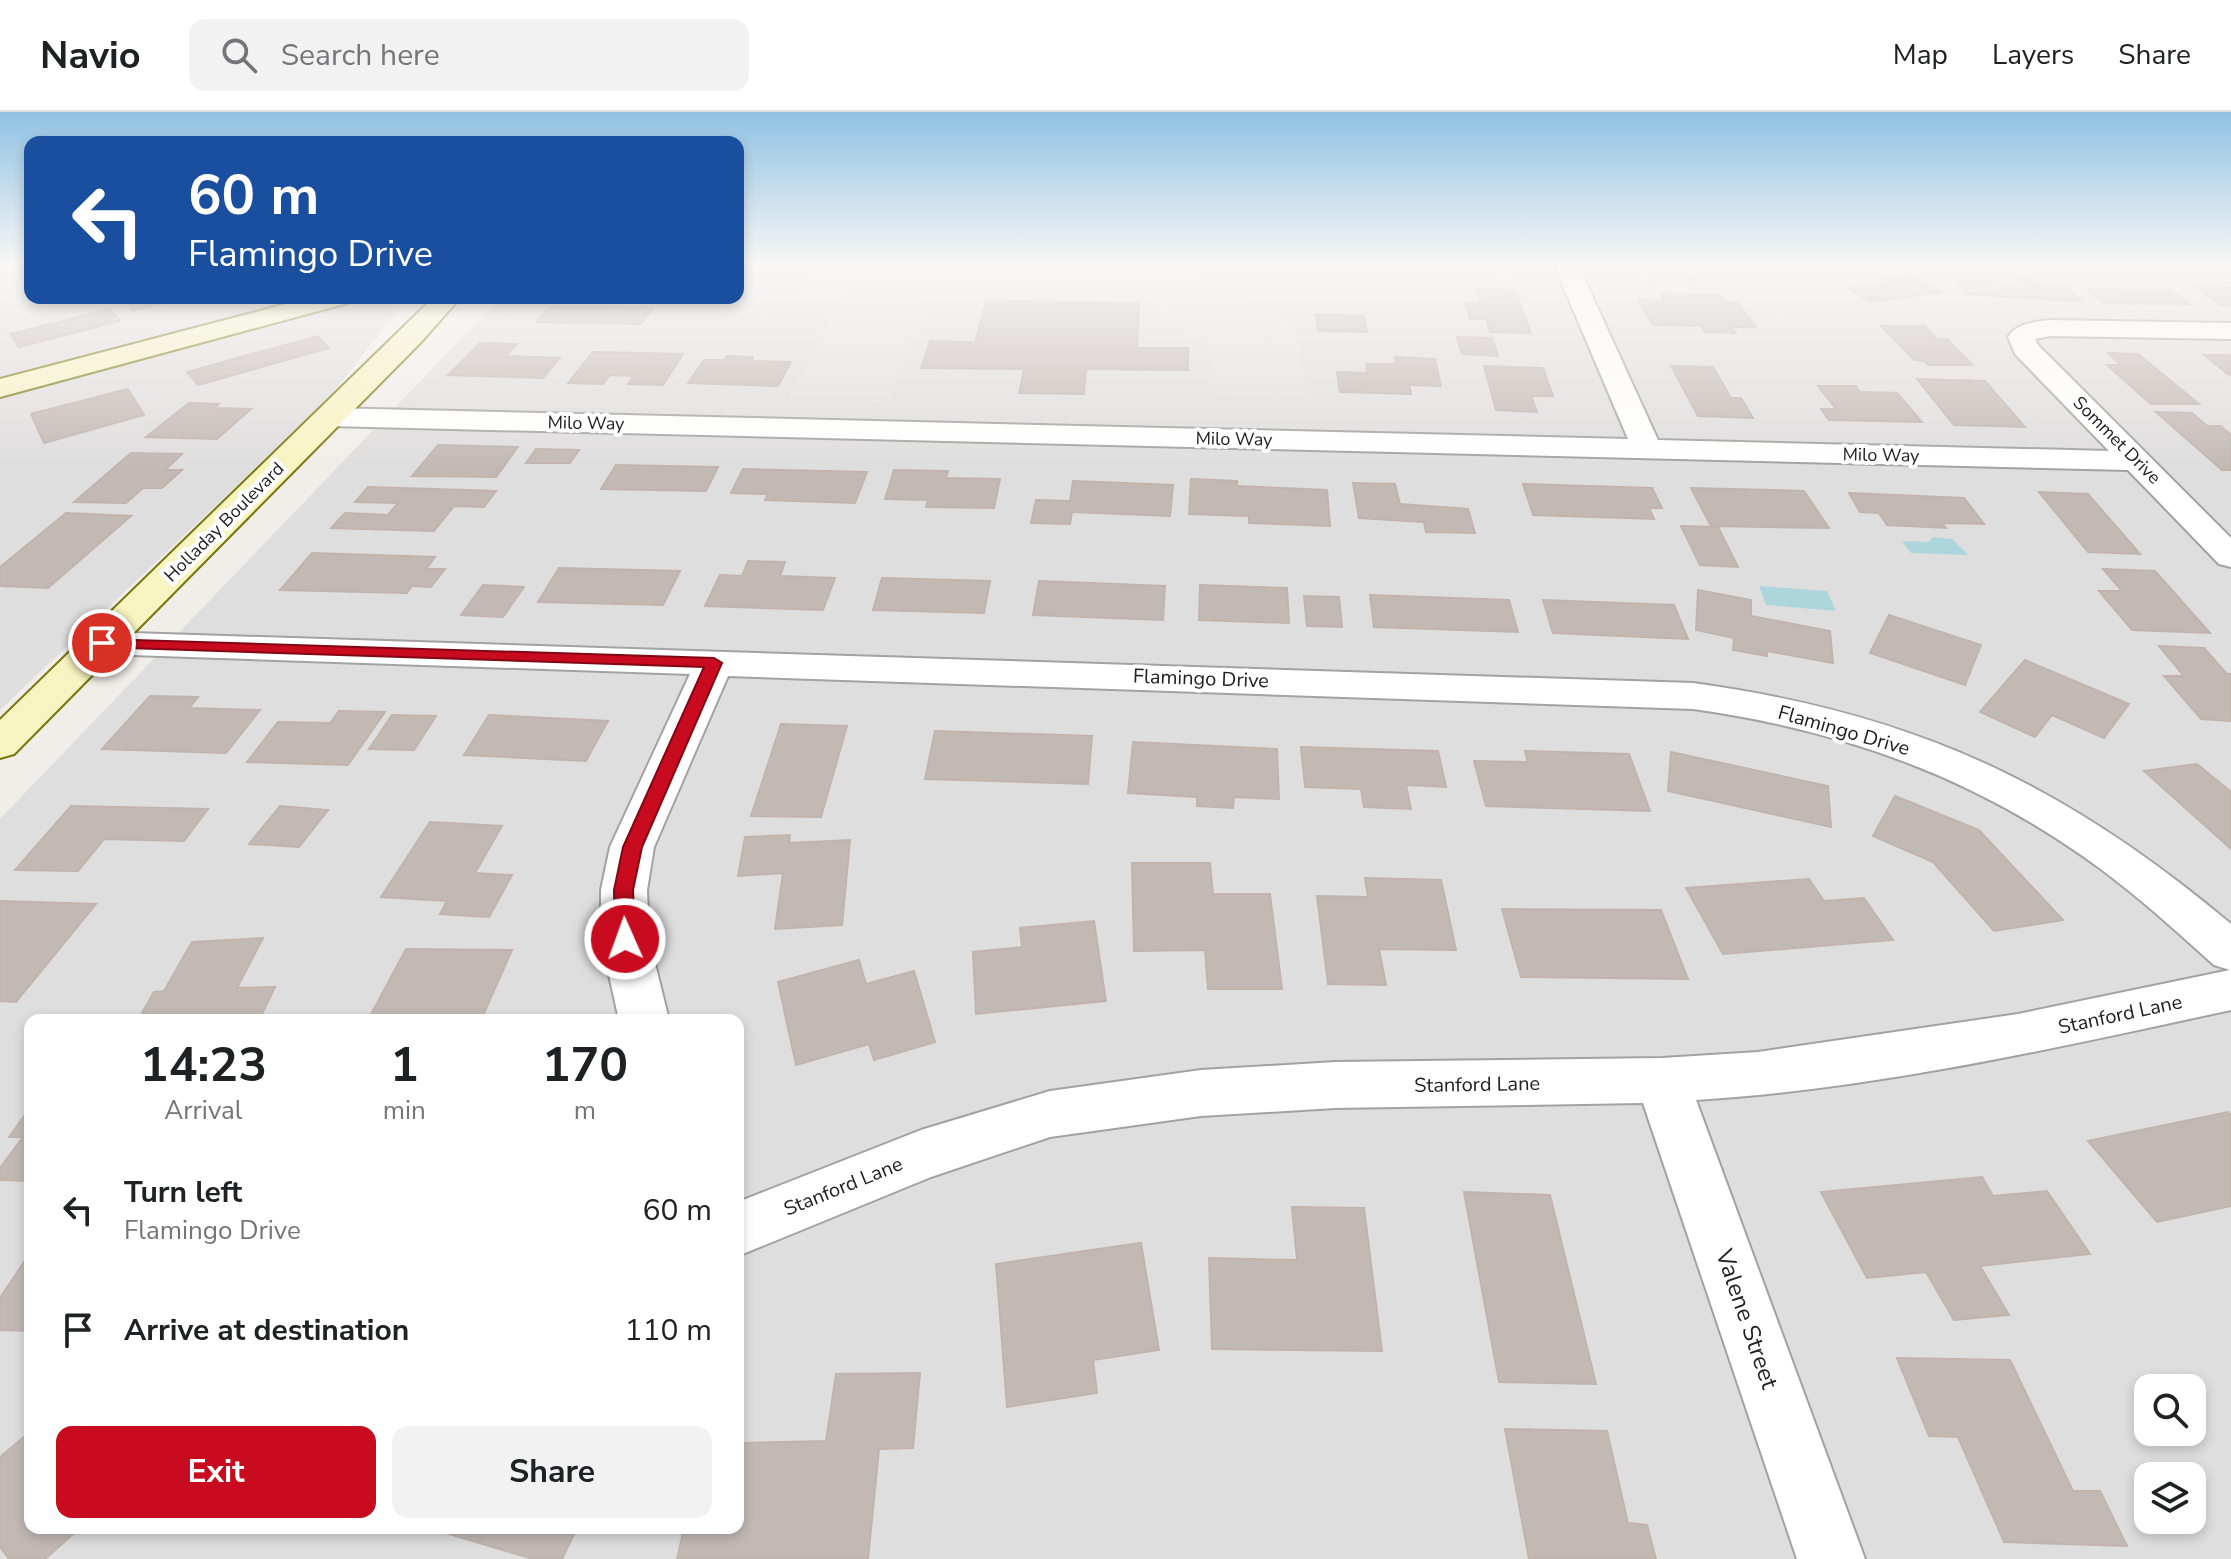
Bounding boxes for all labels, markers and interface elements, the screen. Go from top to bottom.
search box [189,19,749,91]
text: Navio [40,30,141,81]
icon: search [217,33,261,77]
text: Search here [281,35,440,76]
text: Map [1893,36,1948,74]
text: Layers [1992,36,2074,74]
text: Share [2118,36,2191,74]
text: 60 m [188,157,319,234]
icon: left [56,168,160,272]
text: Flamingo Drive [188,230,433,279]
street label: Sommet Drive [2068,391,2166,489]
street label: Milo Way [547,410,625,436]
street label: Milo Way [1195,426,1273,452]
street label: Milo Way [1842,442,1920,468]
street label: Holladay Boulevard [159,457,289,587]
pin [68,609,136,677]
icon: arrive [80,621,124,665]
street label: Flamingo Drive [1133,663,1269,694]
street label: Flamingo Drive [1775,699,1913,762]
position arrow [583,897,667,981]
street label: Stanford Lane [2056,988,2185,1041]
text: 14:23 [140,1032,267,1098]
text: 1 [390,1032,419,1098]
text: 170 [542,1032,628,1098]
street label: Stanford Lane [1414,1070,1540,1099]
text: Arrival [164,1093,243,1128]
text: min [383,1093,426,1128]
text: m [574,1093,596,1128]
street label: Stanford Lane [780,1150,907,1223]
text: Turn left [124,1172,242,1213]
icon: left [56,1188,100,1232]
text: 60 m [643,1190,712,1231]
text: Flamingo Drive [124,1213,301,1248]
street label: Valene Street [1708,1244,1786,1394]
icon: arrive [56,1308,100,1352]
text: Arrive at destination [124,1310,409,1351]
text: 110 m [625,1310,712,1351]
map controls [2134,1374,2206,1534]
button: search [2134,1374,2206,1446]
button: Exit [56,1426,376,1518]
button: Share [392,1426,712,1518]
button: layers [2134,1462,2206,1534]

